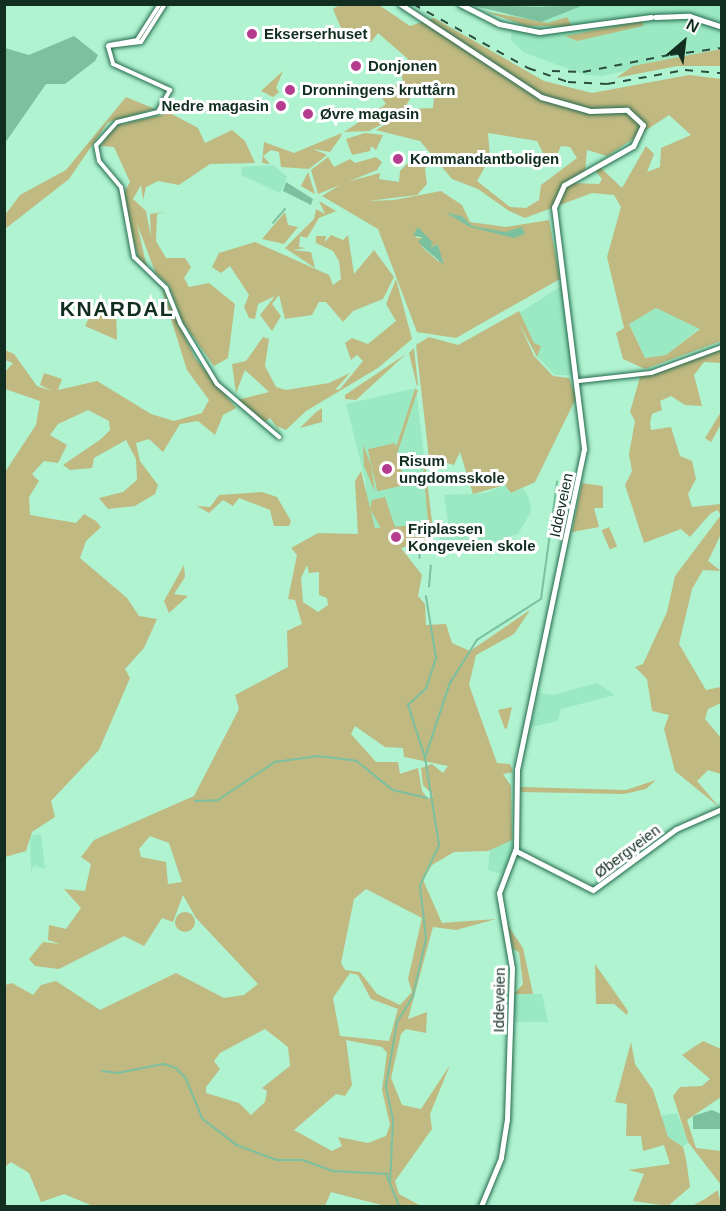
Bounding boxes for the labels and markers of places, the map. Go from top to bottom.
place label: Ekserserhuset [264,25,367,43]
marker: Ekserserhuset [245,27,259,41]
place label: Donjonen [368,57,437,75]
marker: Donjonen [349,59,363,73]
place label: Dronningens kruttårn [302,81,455,99]
marker: Dronningens kruttårn [283,83,297,97]
place label: Nedre magasin [161,97,269,115]
marker: Nedre magasin [274,99,288,113]
place label: Øvre magasin [320,105,419,123]
marker: Øvre magasin [301,107,315,121]
place label: Kommandantboligen [410,150,559,168]
marker: Kommandantboligen [391,152,405,166]
place label: Risum ungdomsskole [399,451,505,486]
marker: Risum ungdomsskole [380,462,394,476]
place label: Friplassen Kongeveien skole [408,519,536,554]
marker: Friplassen Kongeveien skole [389,530,403,544]

